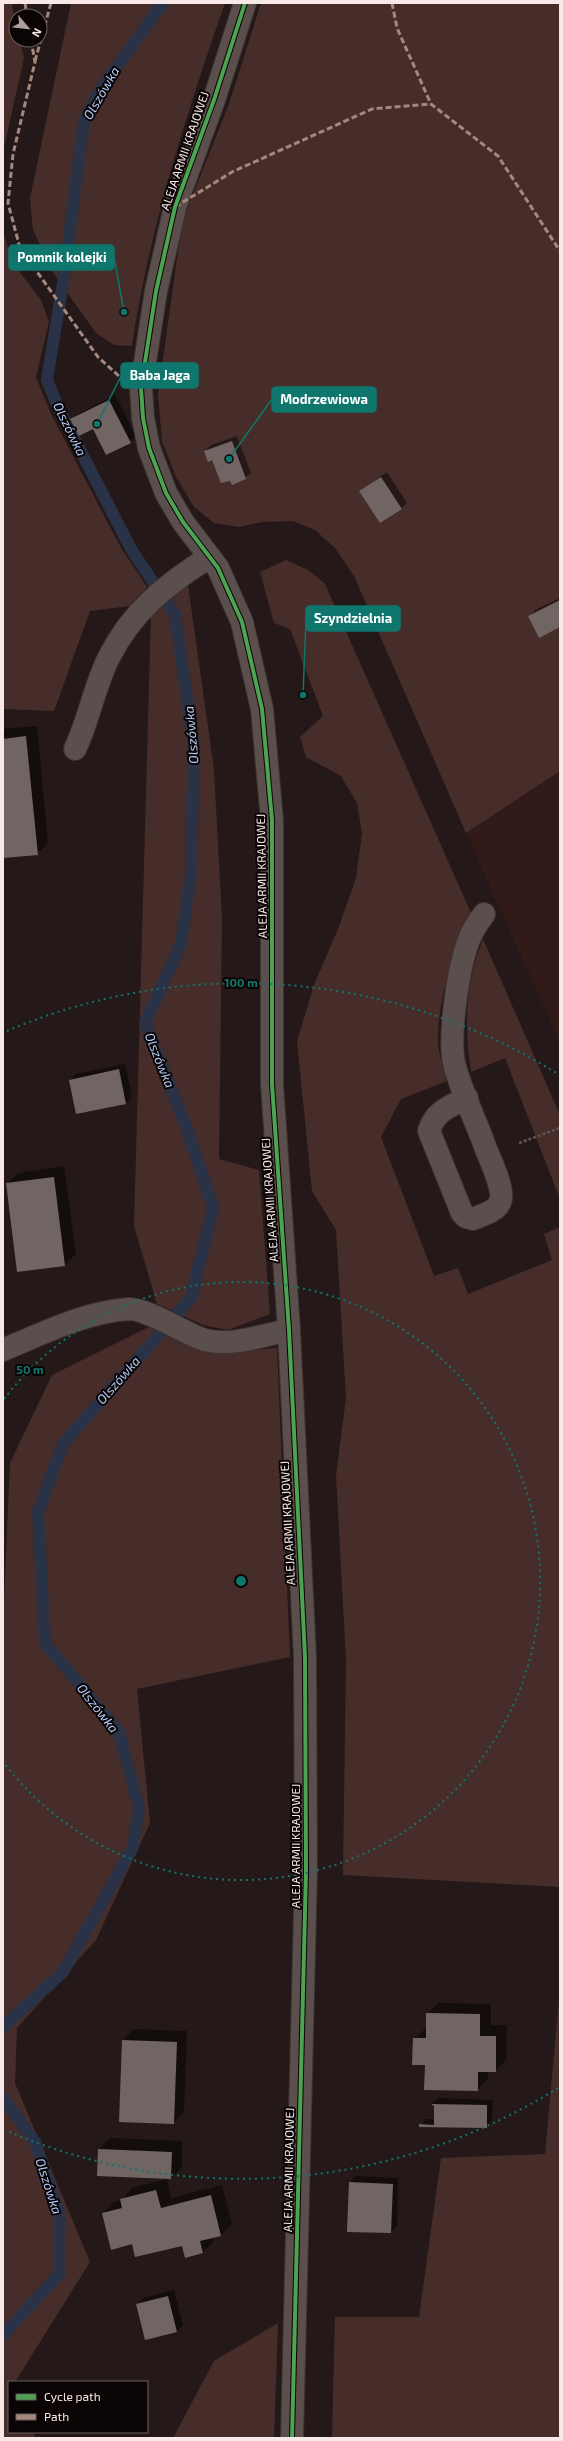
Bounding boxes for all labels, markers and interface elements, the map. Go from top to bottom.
north arrow [8,8,48,48]
text: N [30,26,45,40]
water label: Olszówka [80,64,122,122]
street label: ALEJA ARMII KRAJOWEJ [157,89,211,212]
callout: Pomnik kolejki [9,245,114,270]
text: Pomnik kolejki [17,249,107,265]
callout: Baba Jaga [121,363,198,388]
text: Baba Jaga [130,367,190,383]
callout: Modrzewiowa [272,387,376,412]
text: Modrzewiowa [280,391,368,407]
water label: Olszówka [50,399,90,459]
callout: Szyndzielnia [306,606,400,631]
text: Szyndzielnia [314,610,392,626]
water label: Olszówka [180,705,202,765]
street label: ALEJA ARMII KRAJOWEJ [253,814,269,938]
text: 100 m [224,975,258,989]
water label: Olszówka [142,1030,178,1090]
street label: ALEJA ARMII KRAJOWEJ [258,1137,280,1263]
water label: Olszówka [93,1353,143,1407]
text: 50 m [16,1362,44,1376]
street label: ALEJA ARMII KRAJOWEJ [277,1460,297,1586]
centre of rings [234,1574,248,1588]
water label: Olszówka [74,1680,122,1736]
street label: ALEJA ARMII KRAJOWEJ [288,1784,302,1908]
street label: ALEJA ARMII KRAJOWEJ [280,2108,296,2232]
water label: Olszówka [32,2156,66,2216]
legend [8,2381,148,2433]
text: Cycle path [44,2389,101,2403]
text: Path [44,2409,69,2423]

